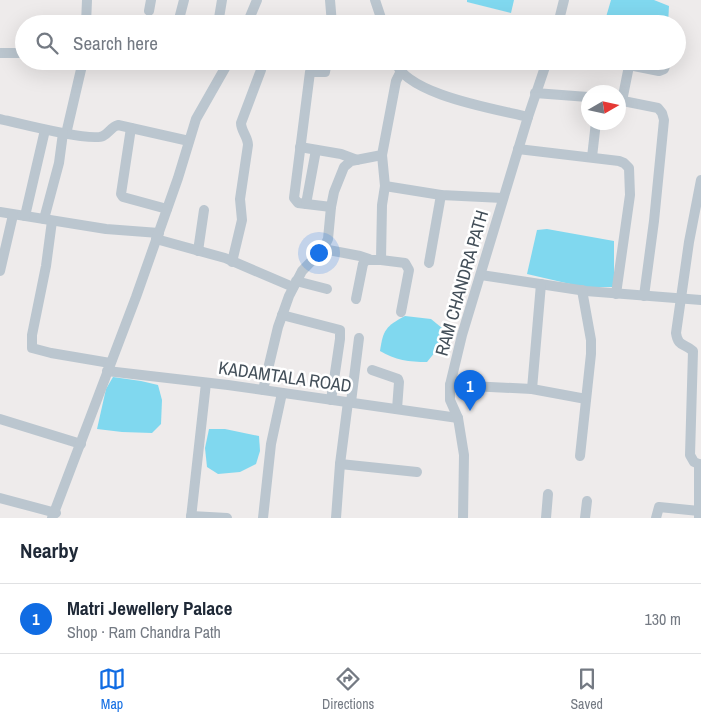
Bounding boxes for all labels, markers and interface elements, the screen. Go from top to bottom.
search box [15,15,686,70]
icon: search [33,29,61,57]
text: Search here [73,30,158,56]
north arrow [581,85,626,130]
street label: RAM CHANDRA PATH [429,207,494,359]
your location [306,240,332,266]
street label: KADAMTALA ROAD [217,355,353,398]
pin: 1 [454,370,486,411]
text: Nearby [20,536,78,565]
text: Matri Jewellery Palace [67,595,232,621]
text: 1 [32,608,40,630]
text: 130 m [645,608,681,630]
text: Shop · Ram Chandra Path [67,621,221,643]
tab: Map [98,665,126,713]
tab: Directions [322,665,374,713]
tab: Saved [570,665,603,713]

